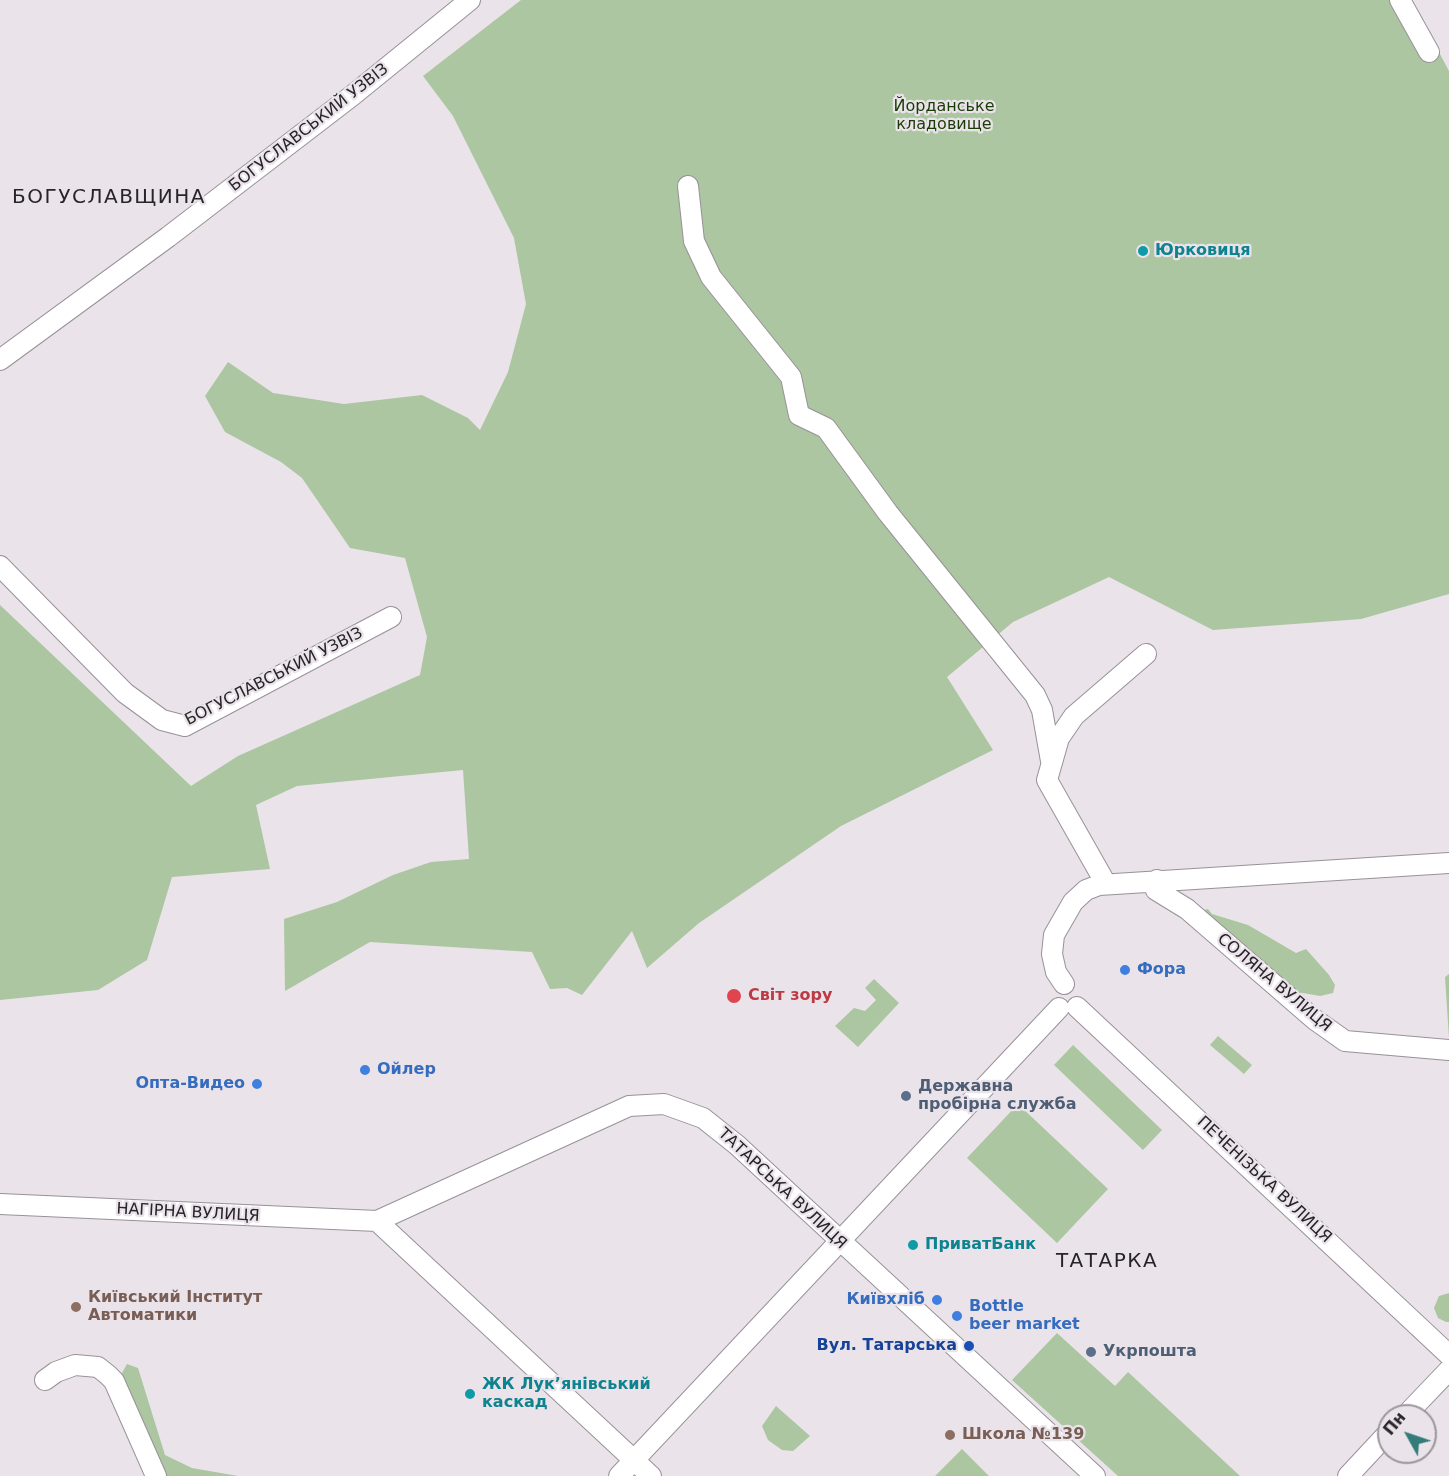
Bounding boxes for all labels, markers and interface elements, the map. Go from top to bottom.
street label: БОГУСЛАВСЬКИЙ УЗВІЗ [226,60,392,196]
park label: Йорданське кладовище [894,97,994,135]
district label: БОГУСЛАВЩИНА [12,186,206,210]
place label: Юрковиця [1155,241,1251,261]
marker: Юрковиця [1136,244,1150,258]
street label: БОГУСЛАВСЬКИЙ УЗВІЗ [182,624,366,730]
street label: СОЛЯНА ВУЛИЦЯ [1213,930,1335,1036]
place label: Фора [1137,960,1186,980]
marker: Фора [1118,963,1132,977]
place label: Світ зору [748,986,832,1006]
marker: Світ зору [725,987,743,1005]
place label: Ойлер [377,1060,436,1080]
marker: Ойлер [358,1063,372,1077]
place label: Опта-Видео [135,1074,245,1094]
marker: Опта-Видео [250,1077,264,1091]
place label: Державна пробірна служба [918,1077,1077,1115]
marker: Державна пробірна служба [899,1089,913,1103]
street label: ПЕЧЕНІЗЬКА ВУЛИЦЯ [1193,1113,1335,1247]
street label: ТАТАРСЬКА ВУЛИЦЯ [714,1124,850,1254]
street label: НАГІРНА ВУЛИЦЯ [116,1200,260,1226]
place label: ПриватБанк [925,1235,1036,1255]
marker: ПриватБанк [906,1238,920,1252]
district label: ТАТАРКА [1056,1250,1158,1274]
place label: Київський Інститут Автоматики [88,1288,262,1326]
place label: Київхліб [846,1290,925,1310]
marker: Київхліб [930,1293,944,1307]
place label: Bottle beer market [969,1297,1080,1335]
marker: Київський Інститут Автоматики [69,1300,83,1314]
marker: Bottle beer market [950,1309,964,1323]
place label: Вул. Татарська [817,1336,957,1356]
marker: Вул. Татарська [962,1339,976,1353]
place label: Укрпошта [1103,1342,1197,1362]
marker: Укрпошта [1084,1345,1098,1359]
place label: ЖК Лук’янівський каскад [482,1375,651,1413]
marker: ЖК Лук’янівський каскад [463,1387,477,1401]
north arrow [1377,1404,1437,1464]
text: Пн [1379,1408,1409,1439]
place label: Школа №139 [962,1425,1084,1445]
marker: Школа №139 [943,1428,957,1442]

